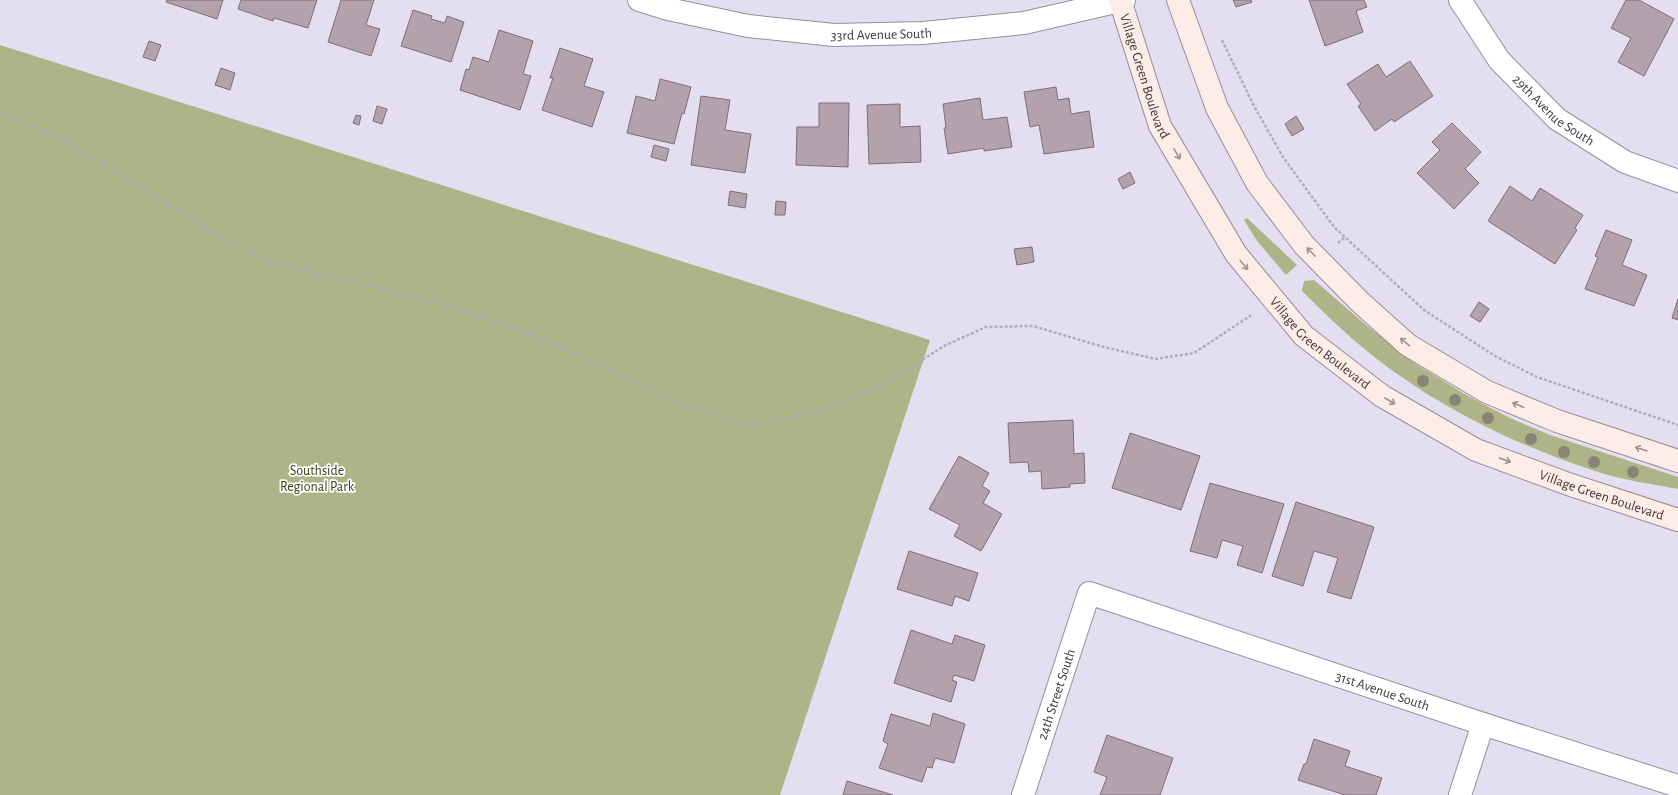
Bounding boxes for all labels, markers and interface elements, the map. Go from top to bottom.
street label: Village Green Boulevard [1117,12,1172,141]
street label: 33rd Avenue South [830,26,933,43]
street label: 29th Avenue South [1510,72,1596,149]
one-way arrow [1173,148,1181,160]
one-way arrow [1306,247,1316,257]
one-way arrow [1240,260,1249,270]
street label: Village Green Boulevard [1267,295,1372,392]
one-way arrow [1400,338,1411,346]
one-way arrow [1384,397,1396,405]
one-way arrow [1513,401,1525,409]
one-way arrow [1635,444,1647,452]
one-way arrow [1498,457,1510,465]
park label: Southside Regional Park [280,464,355,494]
street label: Village Green Boulevard [1537,468,1666,523]
street label: 24th Street South [1036,647,1078,742]
street label: 31st Avenue South [1334,670,1431,714]

